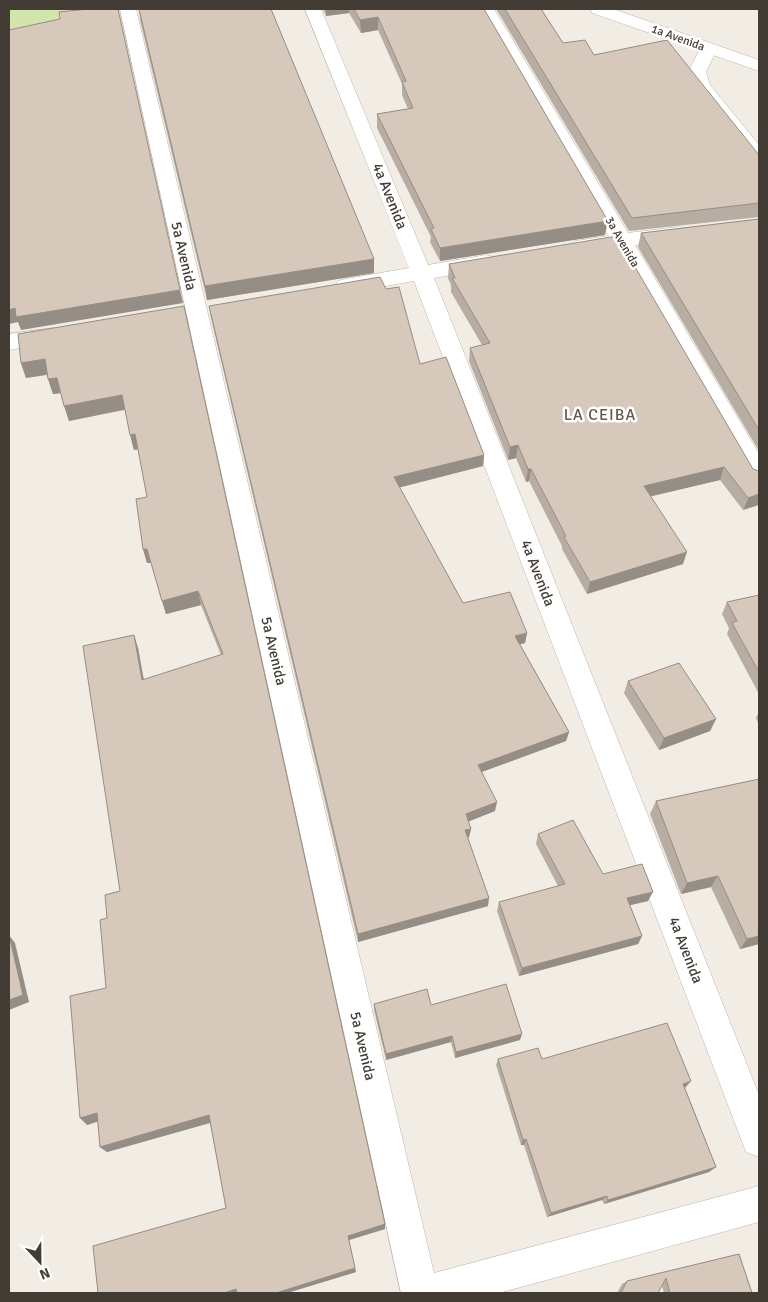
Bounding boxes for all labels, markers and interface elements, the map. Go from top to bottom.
street label: 1a Avenida [649,21,707,55]
street label: 4a Avenida [369,160,411,232]
street label: 3a Avenida [602,214,642,270]
street label: 5a Avenida [167,220,201,292]
district label: LA CEIBA [564,405,636,425]
street label: 4a Avenida [517,537,559,609]
street label: 5a Avenida [257,615,291,687]
street label: 4a Avenida [665,914,707,986]
street label: 5a Avenida [346,1010,380,1082]
north arrow [15,1237,65,1287]
text: N [37,1264,52,1283]

